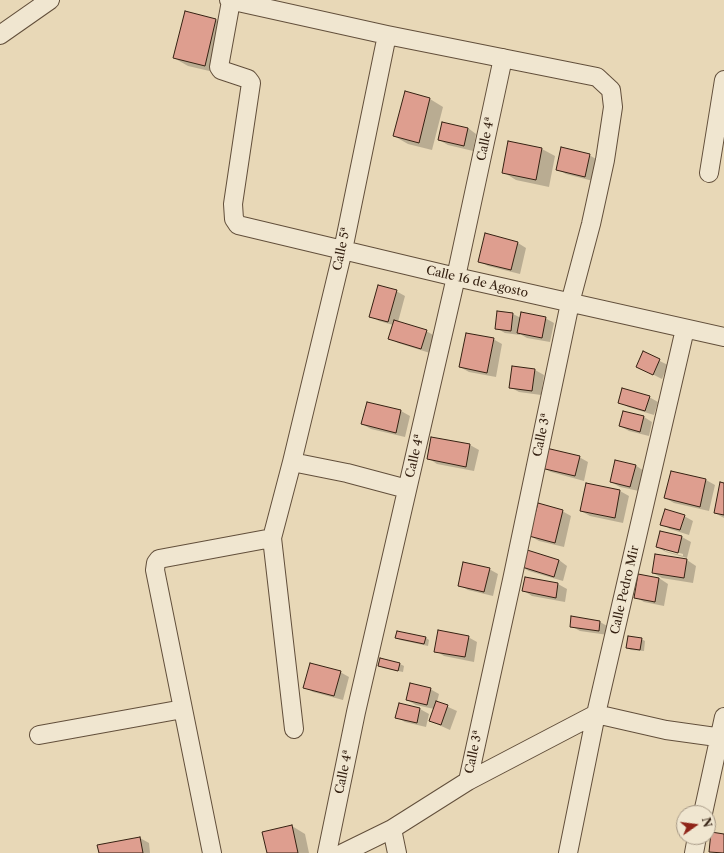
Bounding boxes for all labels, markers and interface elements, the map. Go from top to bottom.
street label: Calle 4ª [474,116,498,162]
street label: Calle 5ª [330,226,354,272]
street label: Calle 16 de Agosto [425,263,529,301]
street label: Calle 3ª [530,412,554,458]
street label: Calle 4ª [403,433,427,479]
street label: Calle Pedro Mir [608,544,642,636]
street label: Calle 3ª [462,729,486,775]
street label: Calle 4ª [332,749,356,795]
north arrow [676,805,716,845]
text: N [699,816,715,829]

